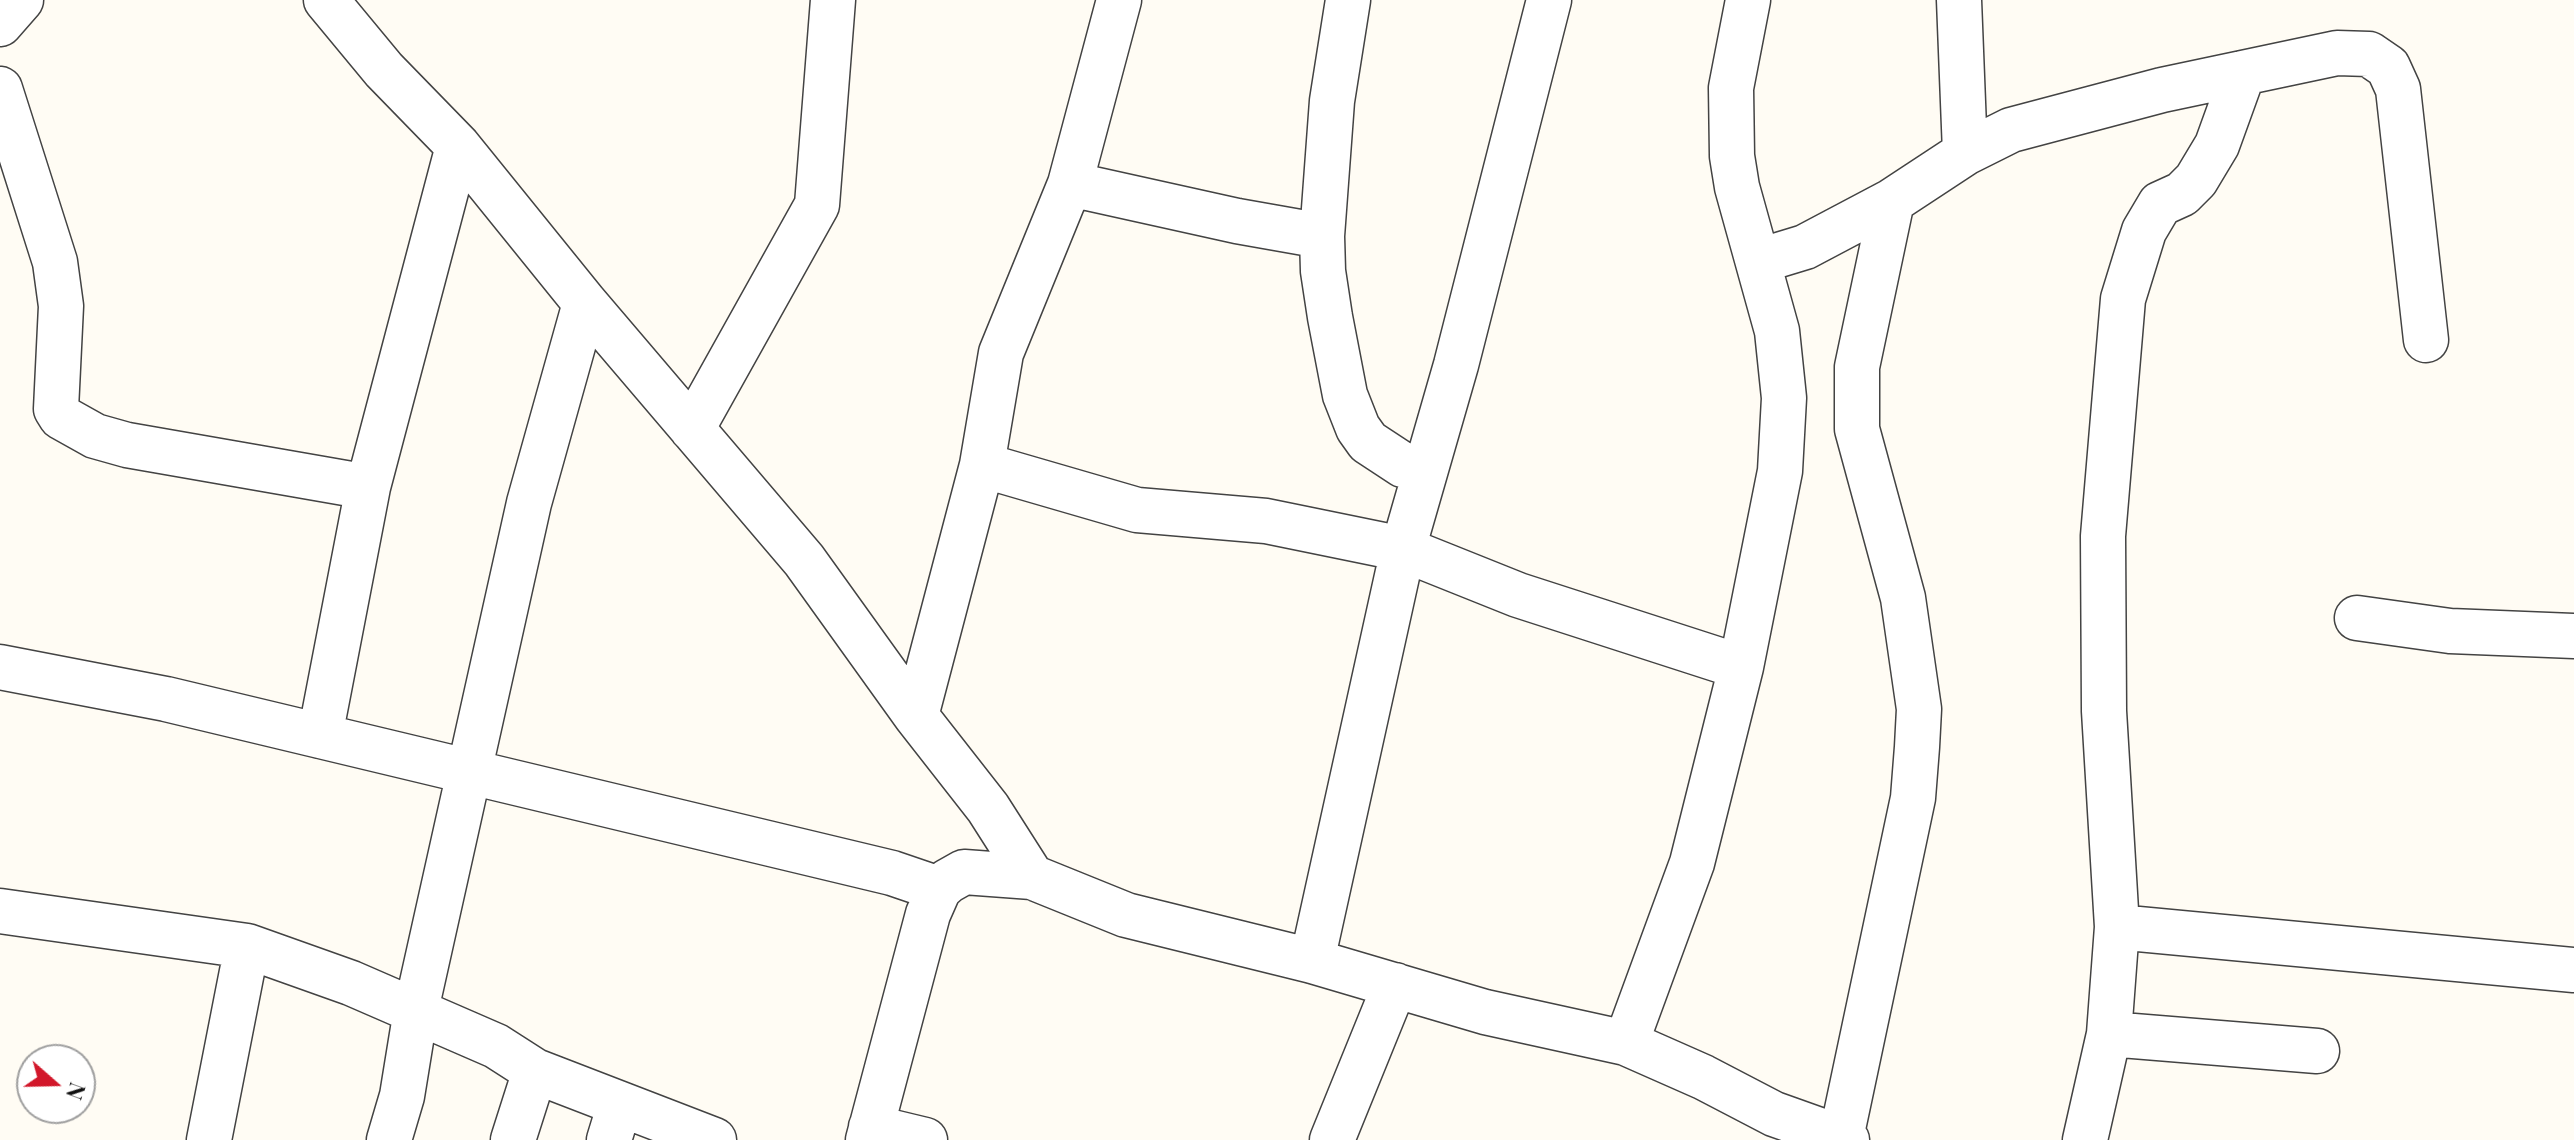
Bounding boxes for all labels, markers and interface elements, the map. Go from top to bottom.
north arrow [16,1044,96,1124]
text: N [60,1079,93,1104]

